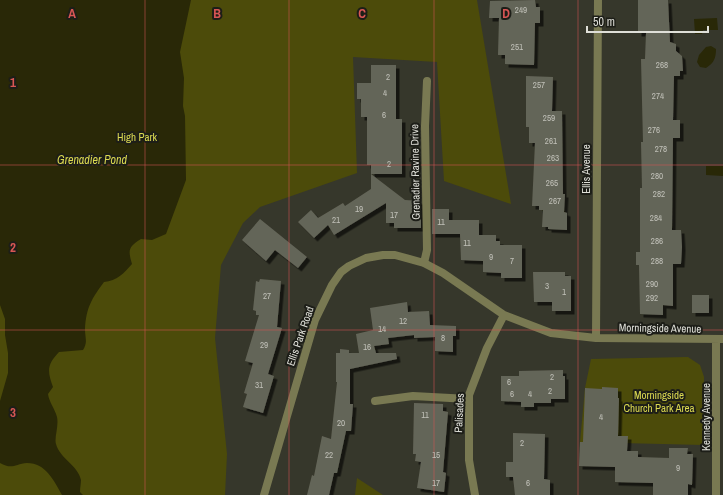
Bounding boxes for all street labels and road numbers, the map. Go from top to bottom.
street label: Grenadier Ravine Drive [407,124,423,220]
street label: Ellis Avenue [579,144,593,194]
street label: Ellis Park Road [283,304,317,368]
street label: Morningside Avenue [619,320,701,336]
street label: Kennedy Avenue [699,383,713,451]
street label: Palisades [451,392,467,433]

